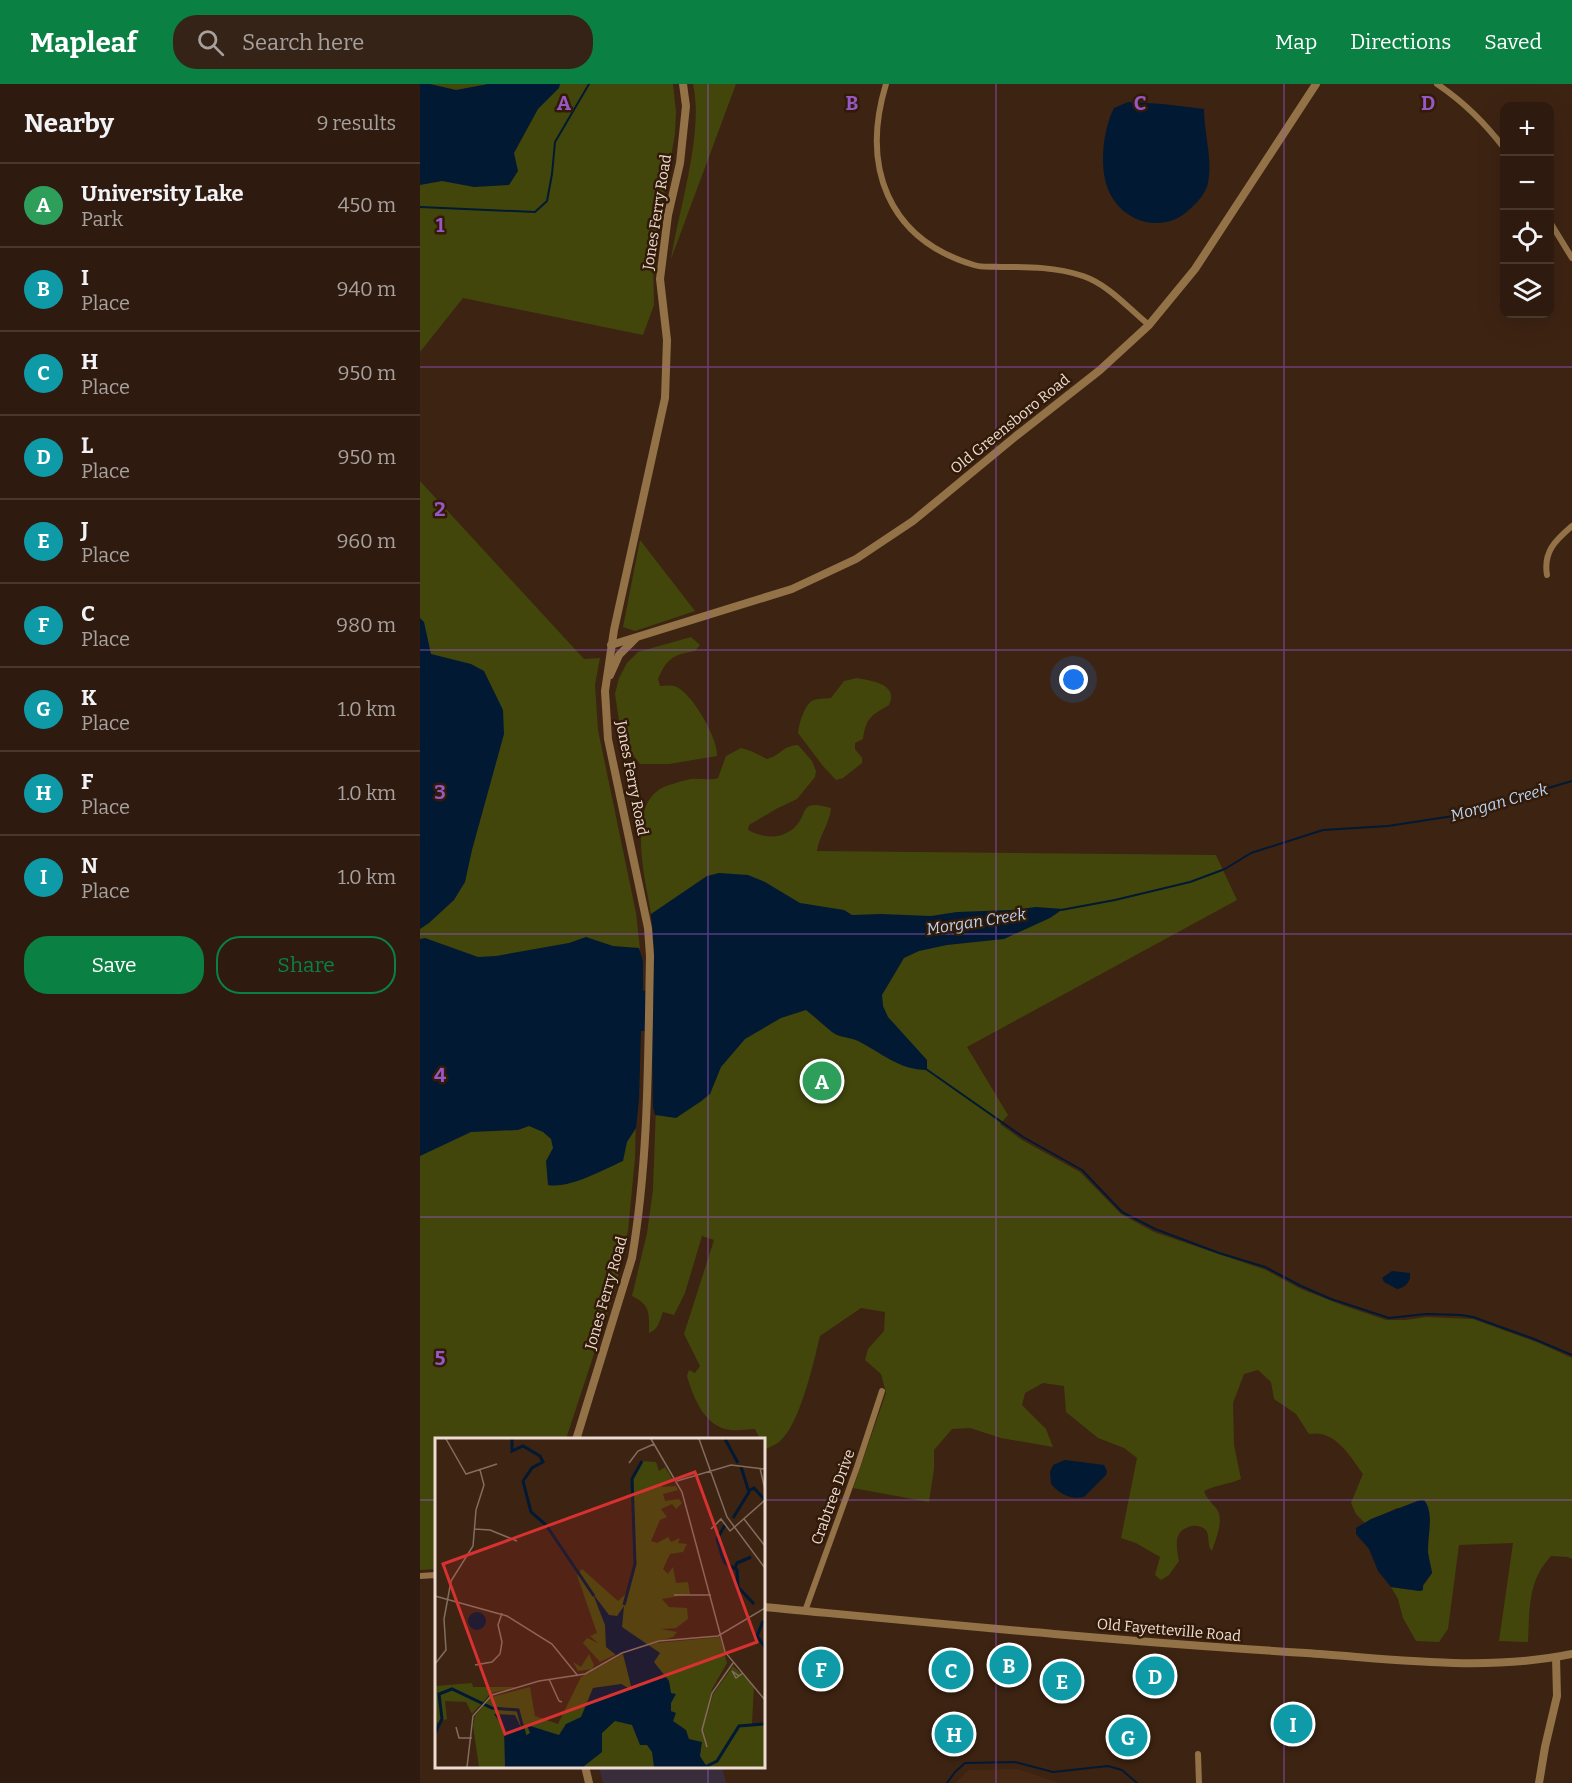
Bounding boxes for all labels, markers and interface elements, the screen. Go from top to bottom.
search box [173,15,593,69]
text: Mapleaf [30,26,137,59]
icon: search [194,26,227,59]
text: Search here [242,29,364,56]
text: Map [1275,29,1317,55]
text: Directions [1350,29,1451,55]
text: Saved [1484,29,1542,55]
text: A [557,91,572,115]
text: B [846,91,859,115]
text: C [1134,91,1146,115]
text: D [1421,91,1435,115]
map controls [1500,102,1554,318]
button: + [1500,102,1554,156]
text: Nearby [24,108,114,139]
text: 9 results [317,111,396,135]
street label: Jones Ferry Road [639,153,675,272]
button: − [1500,156,1554,210]
text: University Lake [81,180,244,207]
text: A [36,193,51,217]
text: 450 m [338,193,396,217]
text: Park [81,207,123,231]
button: locate [1500,210,1554,264]
text: 1 [436,213,445,237]
text: I [81,264,89,291]
button: layers [1500,264,1554,318]
text: B [37,277,50,301]
text: 940 m [337,277,396,301]
text: Place [81,291,130,315]
text: H [81,348,98,375]
text: C [37,361,50,385]
text: 950 m [338,361,396,385]
street label: Old Greensboro Road [947,370,1073,478]
text: Place [81,375,130,399]
text: L [81,432,93,459]
text: D [36,445,51,469]
text: 950 m [338,445,396,469]
text: Place [81,459,130,483]
text: 2 [434,497,446,521]
text: J [81,516,89,543]
text: E [37,529,50,553]
text: 960 m [337,529,396,553]
text: Place [81,543,130,567]
text: C [81,600,95,627]
text: F [38,613,49,637]
text: 980 m [336,613,396,637]
text: Place [81,627,130,651]
your location [1059,665,1088,694]
text: K [81,684,97,711]
text: G [36,697,51,721]
text: 1.0 km [338,697,396,721]
text: Place [81,711,130,735]
street label: Jones Ferry Road [612,718,652,837]
text: F [81,768,93,795]
water label: Morgan Creek [1448,779,1550,825]
text: 3 [434,780,446,804]
text: H [36,781,51,805]
text: 1.0 km [338,781,396,805]
text: Place [81,795,130,819]
text: N [81,852,98,879]
text: I [40,865,47,889]
text: 1.0 km [338,865,396,889]
text: Place [81,879,130,903]
water label: Morgan Creek [925,904,1028,939]
button: Save [24,936,204,994]
button: Share [216,936,396,994]
pin: A [802,1058,842,1104]
text: 4 [434,1063,446,1087]
street label: Jones Ferry Road [581,1234,631,1353]
text: 5 [435,1346,446,1370]
inset map [435,1438,765,1768]
street label: Crabtree Drive [807,1447,859,1547]
street label: Old Fayetteville Road [1096,1615,1242,1645]
pin: B [990,1642,1028,1688]
pin: F [802,1646,840,1692]
pin: C [932,1648,970,1692]
pin: D [1136,1654,1174,1698]
pin: E [1042,1658,1082,1704]
pin: I [1274,1702,1312,1746]
pin: H [934,1712,974,1756]
pin: G [1108,1714,1148,1760]

